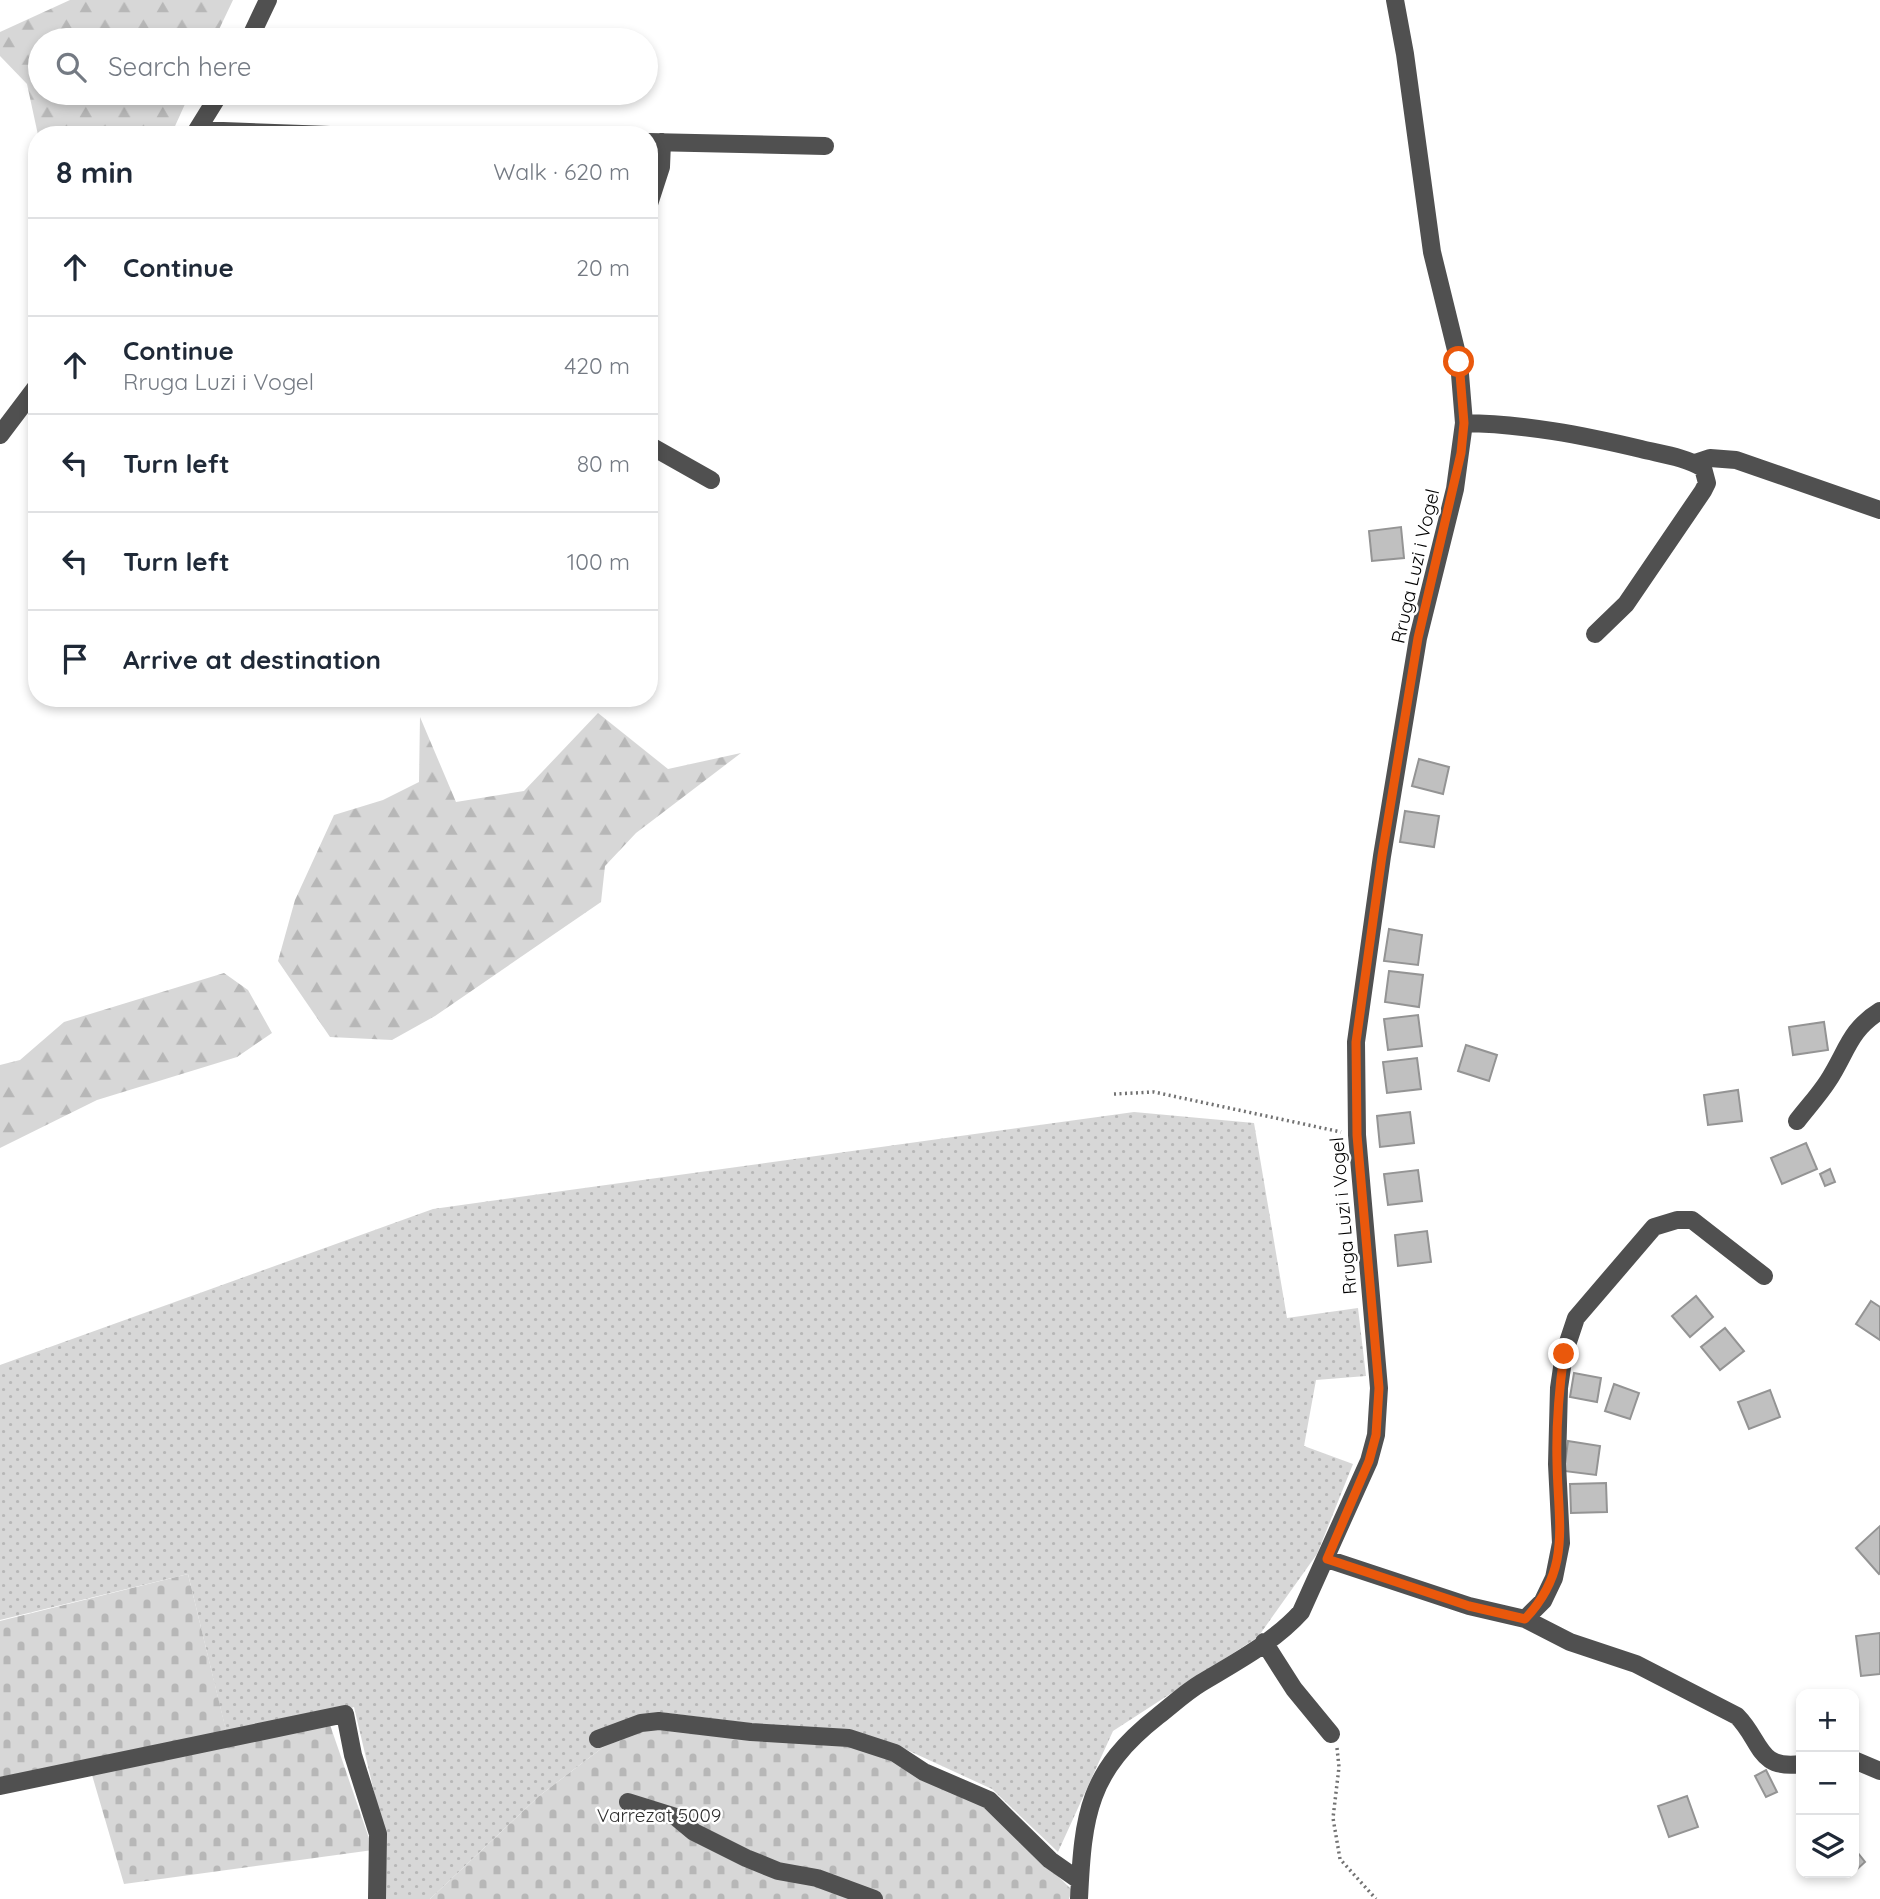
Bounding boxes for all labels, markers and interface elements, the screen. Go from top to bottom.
search box [28,28,658,105]
icon: search [52,48,90,86]
text: Search here [108,50,252,83]
text: 8 min [56,153,133,191]
text: Walk · 620 m [493,157,630,186]
icon: ahead [56,248,94,286]
text: Continue [123,251,234,284]
text: 20 m [576,253,630,282]
text: Continue [123,334,234,367]
icon: ahead [56,346,94,384]
route start [1443,346,1474,377]
text: 420 m [564,351,630,380]
text: Rruga Luzi i Vogel [123,367,314,396]
icon: left [56,444,94,482]
text: Turn left [123,447,230,480]
text: 80 m [577,449,630,478]
street label: Rruga Luzi i Vogel [1386,486,1444,646]
icon: left [56,542,94,580]
text: Turn left [123,545,230,578]
text: 100 m [567,547,630,576]
icon: arrive [56,640,94,678]
text: Arrive at destination [123,643,381,676]
street label: Rruga Luzi i Vogel [1324,1136,1362,1296]
route end [1548,1338,1579,1369]
map controls [1796,1689,1859,1878]
button: + [1796,1689,1859,1752]
button: − [1796,1752,1859,1815]
park label: Varrezat 5009 [597,1803,721,1827]
button: layers [1796,1815,1859,1878]

